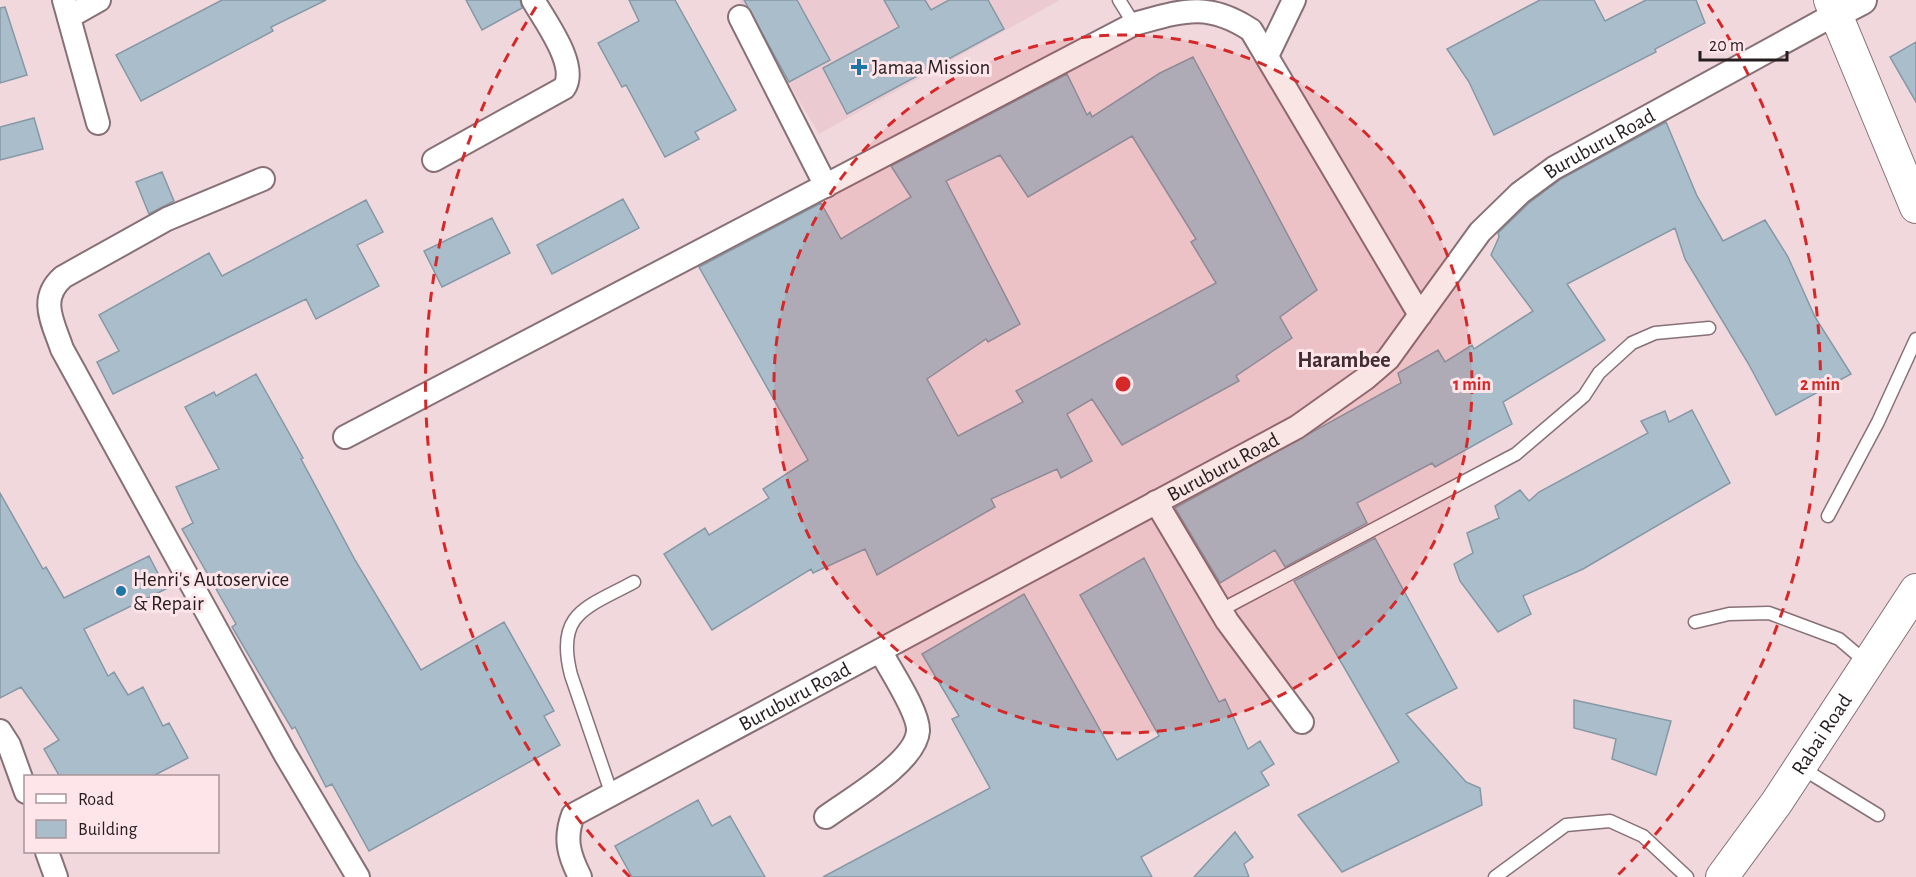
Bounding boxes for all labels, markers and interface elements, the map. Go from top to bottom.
scale bar [1700,24,1787,62]
text: 20 m [1709,37,1744,55]
place label: Jamaa Mission [872,57,990,78]
marker: Jamaa Mission [850,58,868,76]
street label: Buruburu Road [1539,104,1658,183]
district label: Harambee [1297,349,1391,371]
centre of rings [1113,374,1133,394]
text: 1 min [1453,376,1491,394]
text: 2 min [1800,376,1840,394]
street label: Buruburu Road [1164,428,1282,505]
place label: Henri's Autoservice & Repair [133,569,289,614]
marker: Henri's Autoservice & Repair [114,584,128,598]
street label: Buruburu Road [735,658,854,735]
street label: Rabai Road [1787,690,1855,778]
legend [24,775,219,853]
text: Road [78,791,114,809]
text: Building [78,821,138,839]

